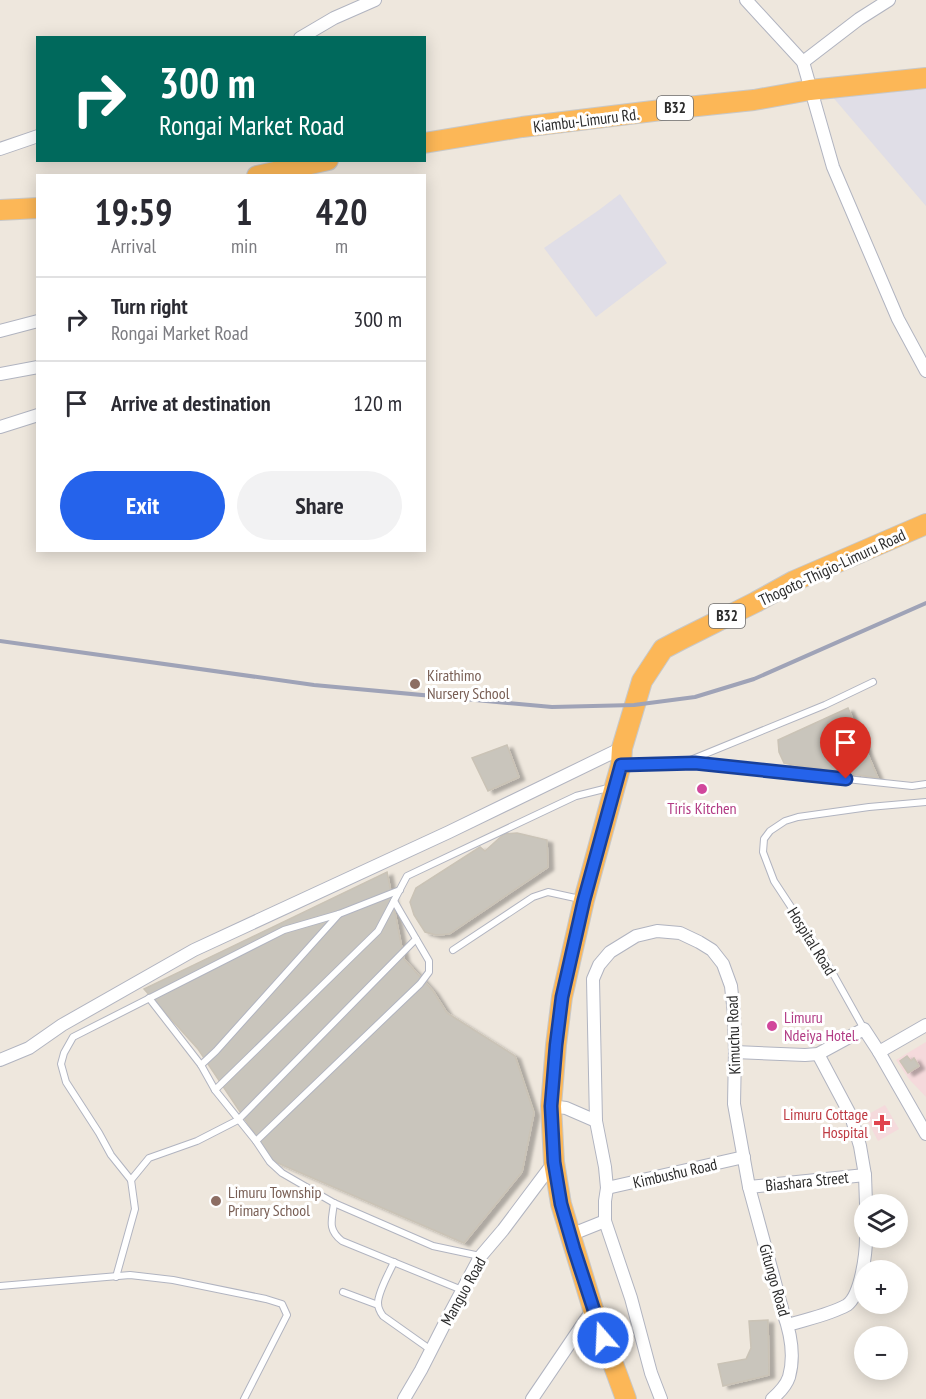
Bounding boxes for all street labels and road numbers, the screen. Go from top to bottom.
road number: B32 [657,96,693,120]
street label: Kiambu-Limuru Rd. [532,104,640,136]
street label: Thogoto-Thigio-Limuru Road [755,524,909,610]
road number: B32 [709,604,745,628]
street label: Hospital Road [783,903,841,979]
street label: Kimuchu Road [722,995,744,1075]
street label: Kimbushu Road [631,1154,719,1192]
street label: Biashara Street [764,1167,850,1195]
street label: Gitungo Road [755,1242,795,1318]
street label: Manguo Road [436,1253,490,1329]

